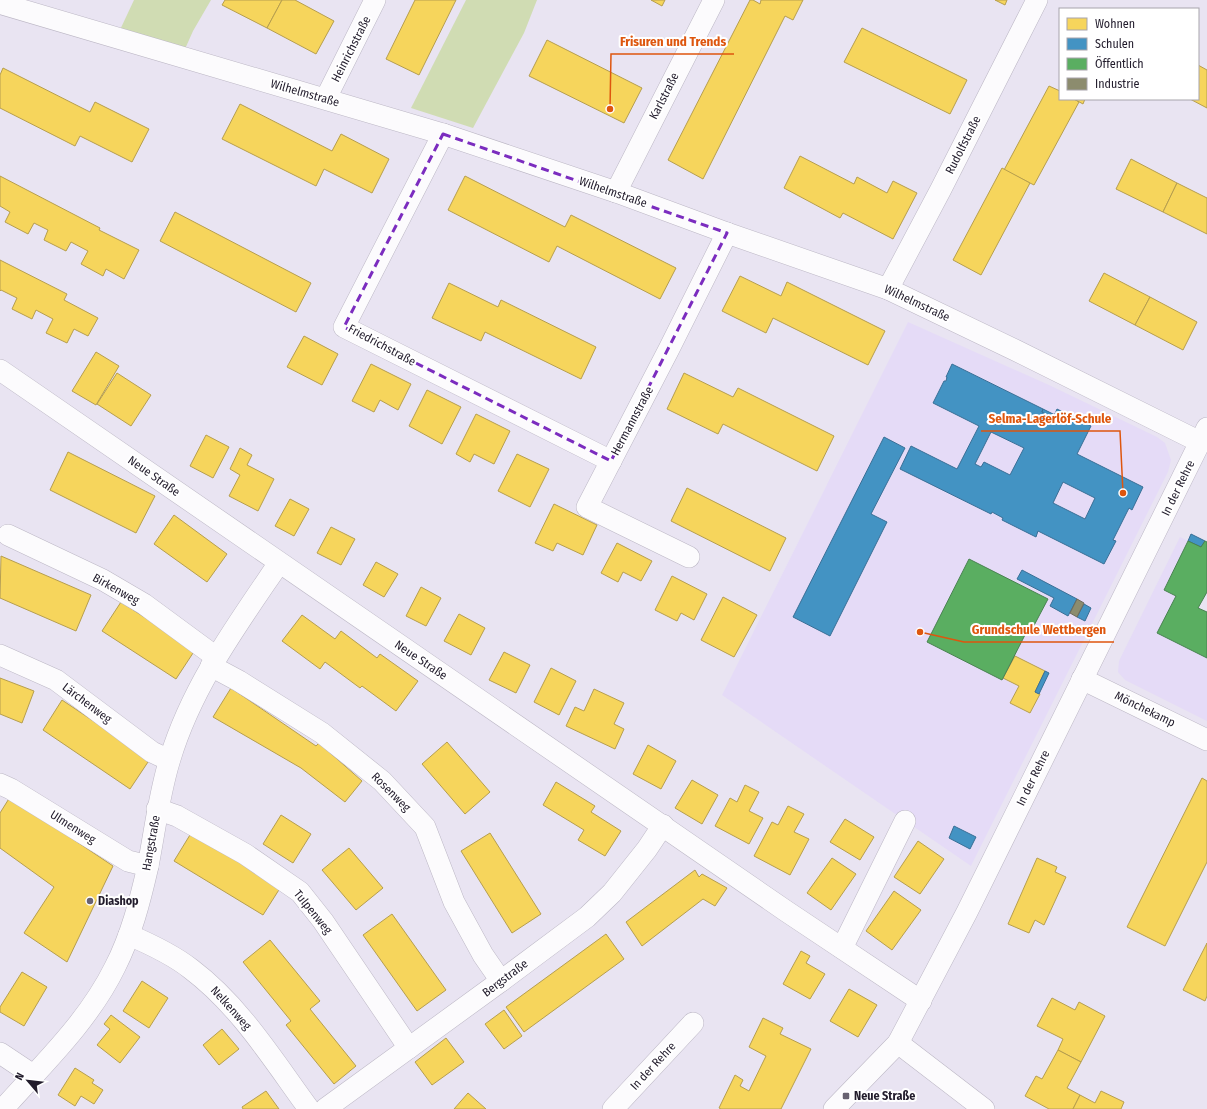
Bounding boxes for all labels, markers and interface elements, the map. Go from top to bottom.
legend [1059,8,1199,100]
street label: Heinrichstraße [328,14,374,84]
text: Wohnen [1095,17,1135,31]
callout: Frisuren und Trends [611,29,734,54]
text: Frisuren und Trends [620,34,726,49]
text: Schulen [1095,37,1134,51]
text: Öffentlich [1095,55,1143,71]
street label: Karlstraße [646,70,682,122]
street label: Wilhelmstraße [269,76,341,110]
text: Industrie [1095,77,1139,91]
street label: Rudolfstraße [942,113,984,176]
street label: Wilhelmstraße [577,174,649,210]
street label: Wilhelmstraße [882,282,952,324]
street label: Friedrichstraße [346,321,418,369]
street label: Hermannstraße [608,384,656,458]
callout: Selma-Lagerlöf-Schule [981,406,1120,431]
text: Selma-Lagerlöf-Schule [989,411,1112,426]
street label: Neue Straße [125,453,183,499]
street label: In der Rehre [1159,458,1197,518]
street label: Birkenweg [90,571,142,608]
callout: Grundschule Wettbergen [964,617,1114,642]
text: Grundschule Wettbergen [972,622,1106,637]
street label: Neue Straße [392,637,450,683]
street label: Lärchenweg [60,680,115,726]
street label: Mönchekamp [1113,688,1177,730]
street label: In der Rehre [1014,748,1052,808]
street label: Rosenweg [369,770,414,815]
street label: Ulmenweg [48,808,99,847]
street label: Hangstraße [139,814,163,872]
street label: Tulpenweg [291,887,335,937]
place label: Diashop [98,894,139,908]
marker: Diashop [85,896,95,906]
street label: Bergstraße [480,956,530,1000]
street label: Nelkenweg [208,983,254,1033]
street label: In der Rehre [627,1039,679,1093]
north arrow [8,1061,48,1101]
text: N [12,1071,27,1083]
place label: Neue Straße [854,1089,915,1103]
marker: Neue Straße [841,1091,851,1101]

